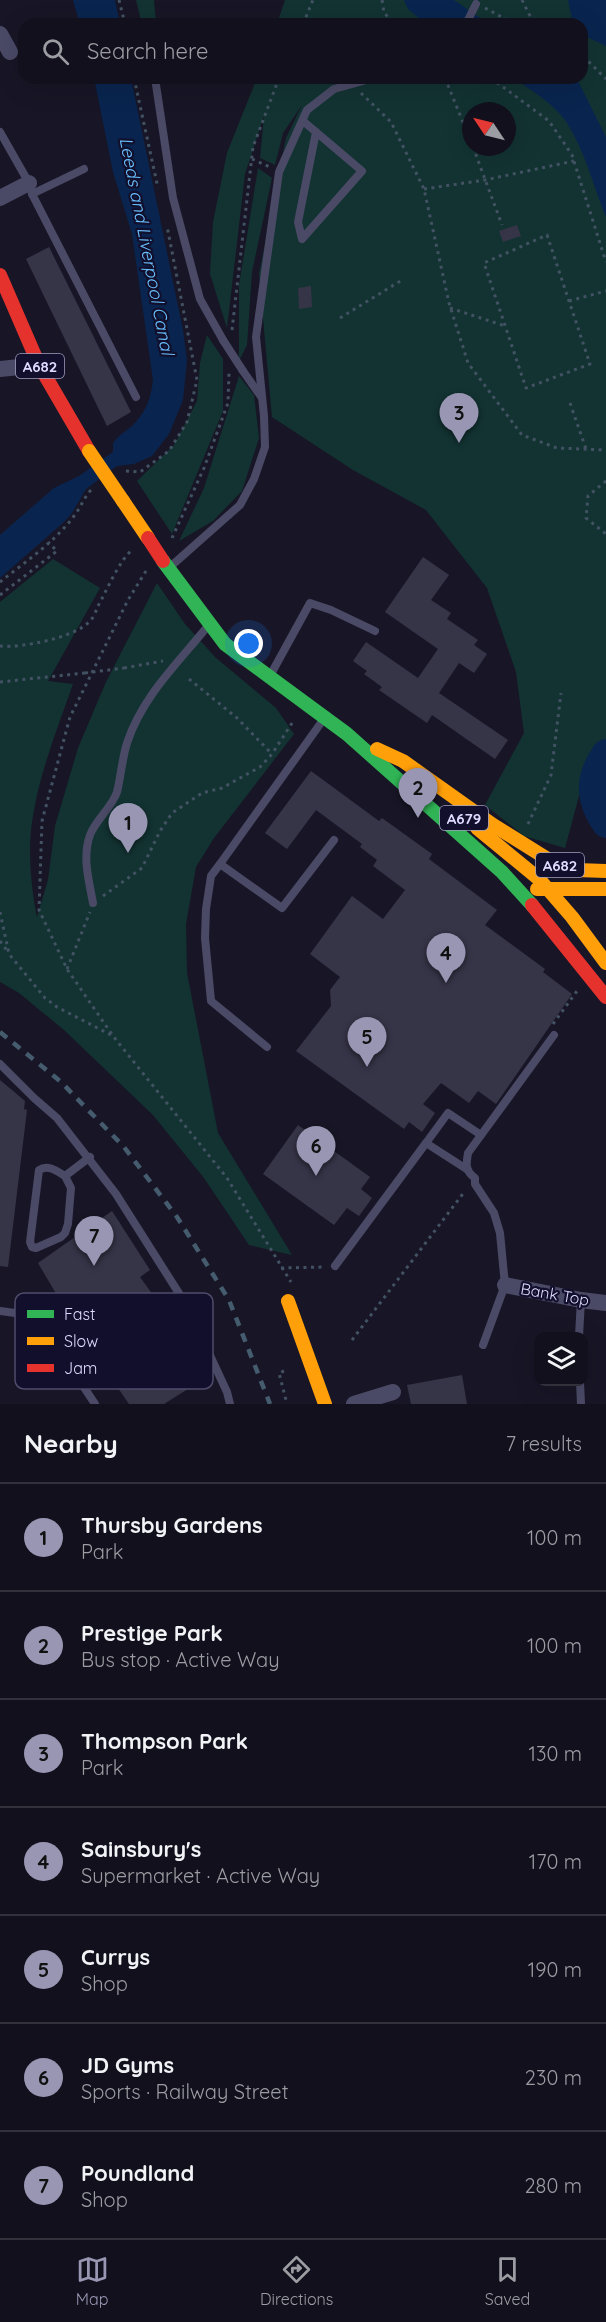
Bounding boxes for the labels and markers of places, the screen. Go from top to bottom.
pin: 3 [440,394,478,443]
pin: 2 [398,768,438,818]
pin: 1 [108,804,148,853]
pin: 4 [426,934,466,983]
pin: 5 [348,1018,386,1067]
pin: 6 [296,1126,336,1176]
pin: 7 [74,1216,113,1266]

